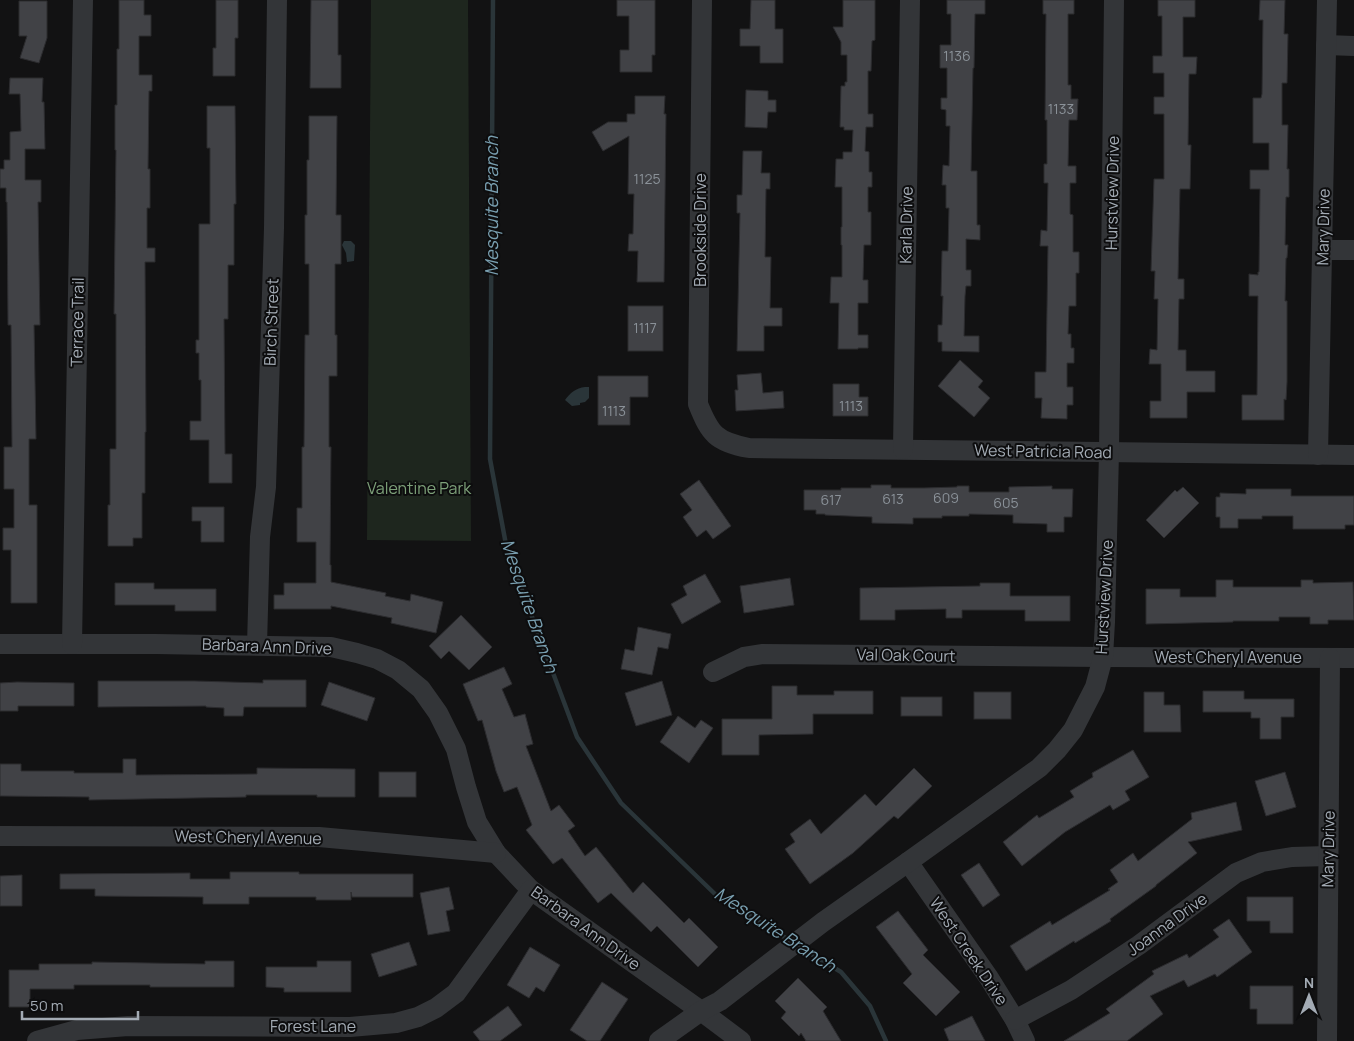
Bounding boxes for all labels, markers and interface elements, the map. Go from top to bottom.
house number: 1136 [943,46,971,65]
house number: 1133 [1048,99,1074,118]
water label: Mesquite Branch [479,135,503,276]
street label: Hurstview Drive [1100,136,1124,250]
house number: 1125 [634,169,661,188]
street label: Brookside Drive [689,173,711,287]
street label: Karla Drive [894,186,918,264]
street label: Mary Drive [1311,188,1335,266]
street label: Terrace Trail [65,277,89,367]
street label: Birch Street [258,278,284,366]
house number: 1117 [633,318,657,337]
house number: 1113 [839,396,863,415]
house number: 1113 [602,401,626,420]
street label: West Patricia Road [974,439,1112,463]
park label: Valentine Park [367,477,472,499]
house number: 609 [933,488,959,507]
house number: 613 [882,489,904,508]
house number: 617 [821,490,841,509]
house number: 605 [993,493,1019,512]
water label: Mesquite Branch [496,536,565,677]
street label: Hurstview Drive [1090,539,1118,655]
street label: Barbara Ann Drive [202,633,332,659]
street label: Val Oak Court [856,643,956,667]
street label: West Cheryl Avenue [1154,646,1302,668]
street label: Mary Drive [1316,810,1340,888]
street label: West Cheryl Avenue [174,825,322,849]
street label: Barbara Ann Drive [527,881,645,975]
water label: Mesquite Branch [710,881,842,978]
street label: Joanna Drive [1122,887,1212,961]
street label: West Creek Drive [925,893,1013,1009]
north arrow [1284,971,1334,1021]
text: N [1304,973,1314,992]
scale bar [22,988,139,1020]
text: 50 m [30,995,64,1016]
street label: Forest Lane [270,1015,356,1037]

